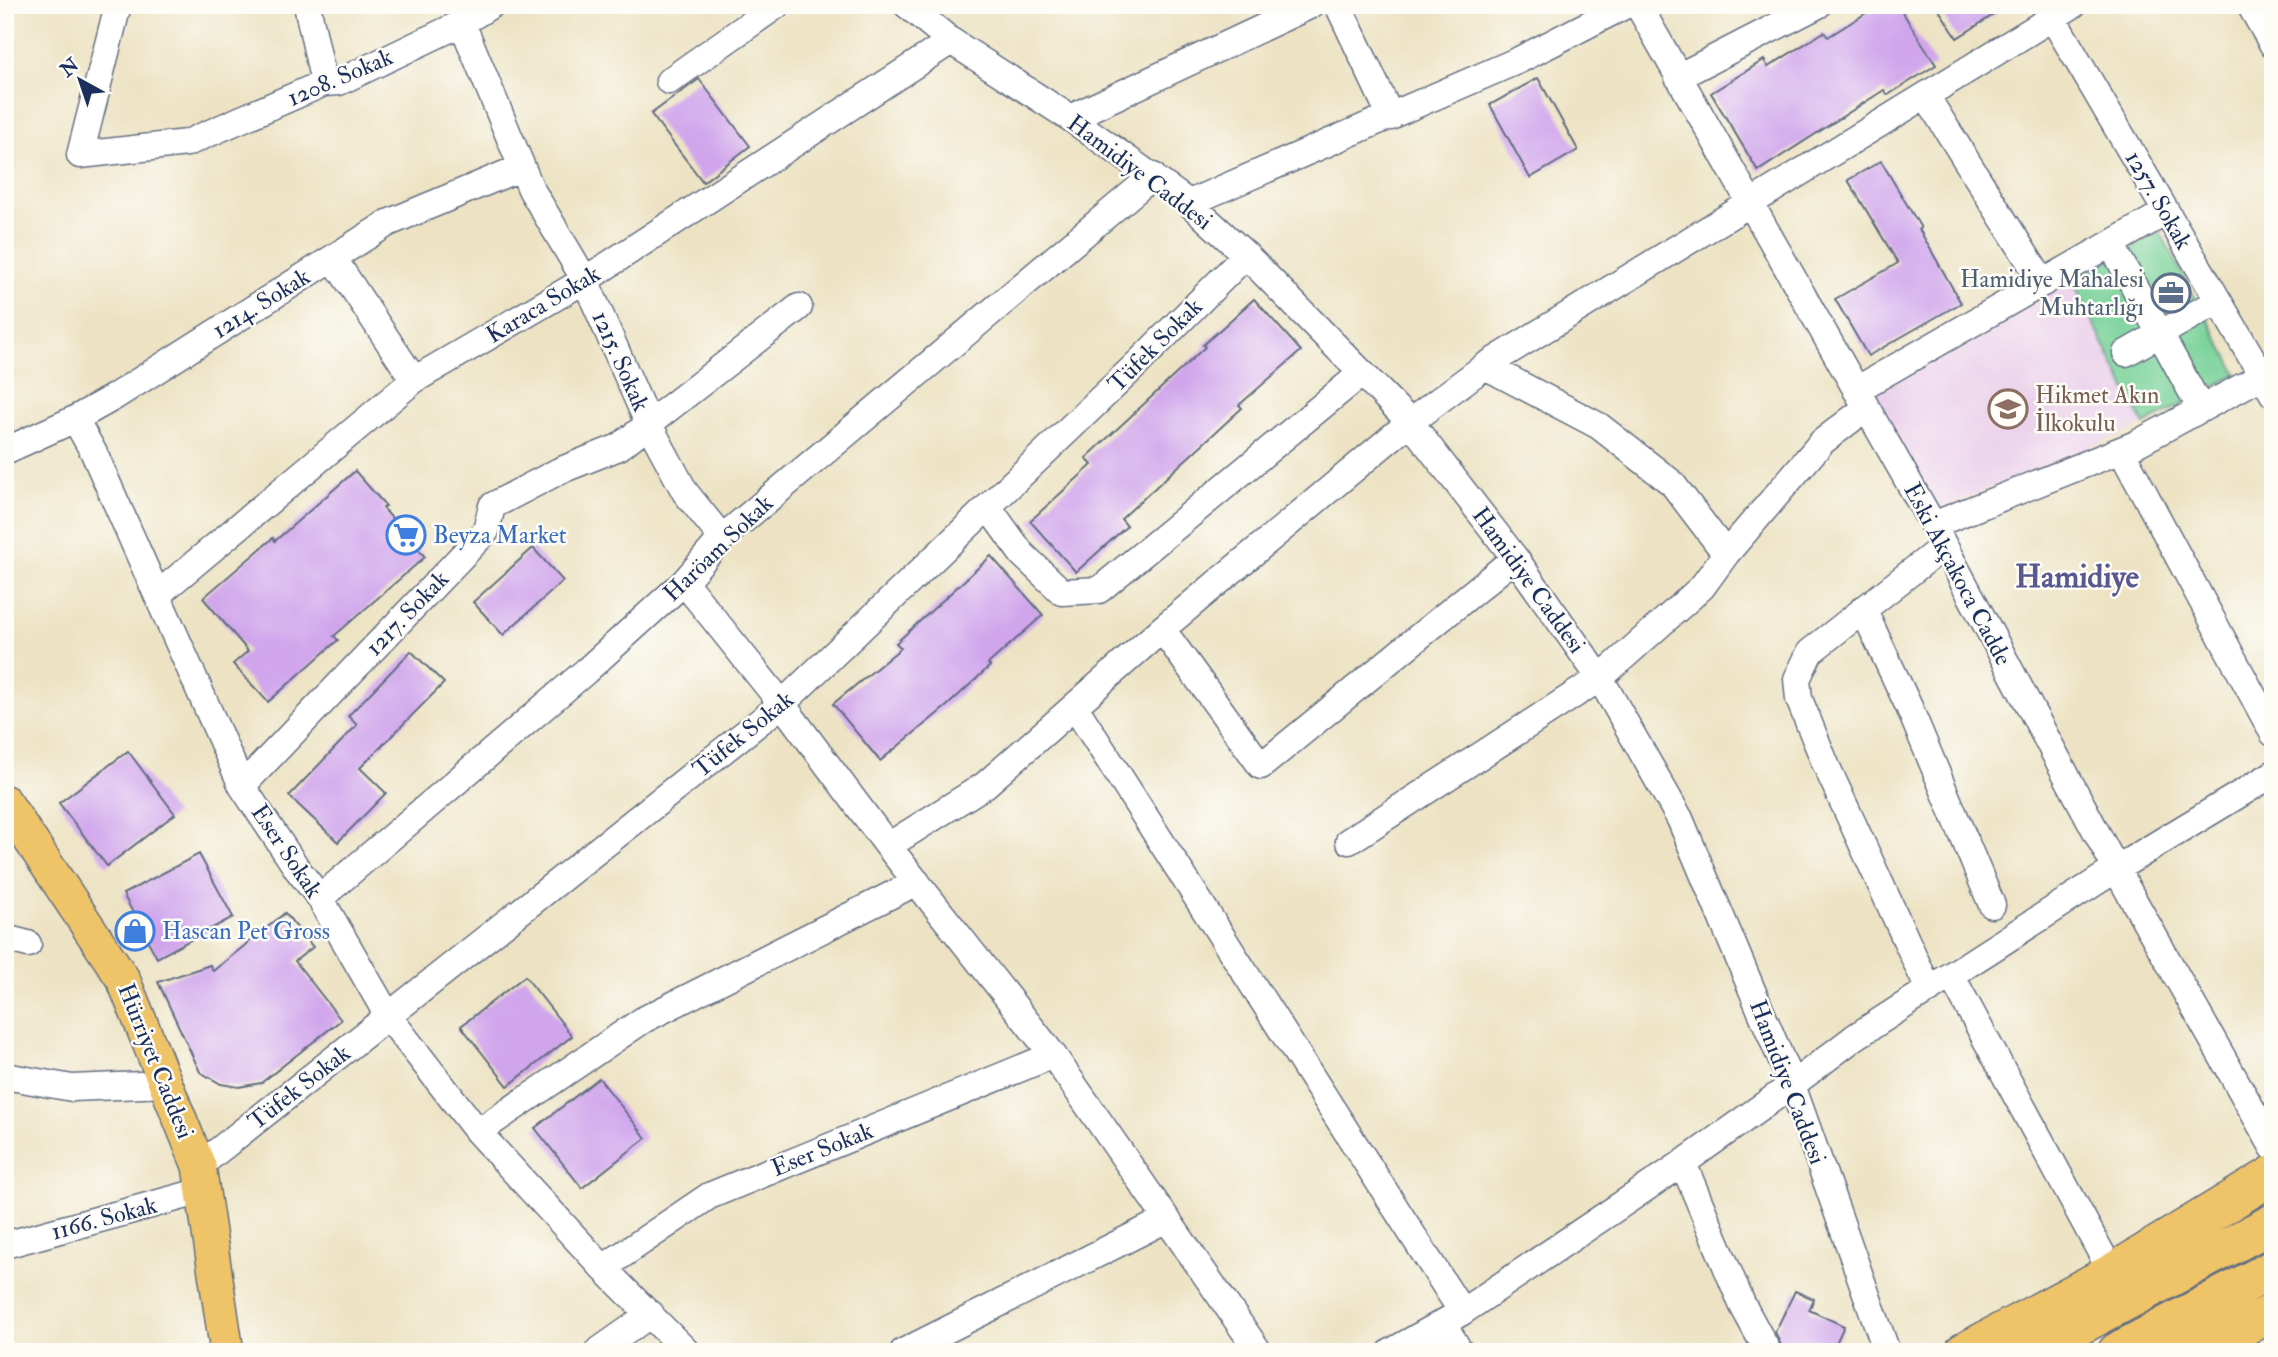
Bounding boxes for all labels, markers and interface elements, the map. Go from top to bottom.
street label: 1208. Sokak [283,41,398,114]
north arrow [46,46,116,116]
text: N [55,52,85,83]
street label: Hamidiye Caddesi [1061,108,1218,237]
street label: 1257. Sokak [2118,145,2199,256]
street label: Karaca Sokak [481,258,606,351]
street label: 1214. Sokak [206,261,317,346]
place label: Hamidiye Mahalesi Muhtarlığı [1960,264,2144,323]
office icon: Hamidiye Mahalesi Muhtarlığı [2150,272,2192,314]
street label: Tüfek Sokak [1101,291,1210,399]
street label: 1215. Sokak [585,306,657,417]
place label: Hikmet Akın İlkokulu [2035,380,2159,439]
school or university icon: Hikmet Akın İlkokulu [1987,388,2029,430]
street label: Eski Akçakoca Cadde [1896,478,2019,671]
street label: Haröam Sokak [657,488,780,608]
street label: Hamidiye Caddesi [1465,501,1592,660]
supermarket icon: Beyza Market [385,514,427,556]
place label: Beyza Market [433,520,567,551]
district label: Hamidiye [2015,557,2140,597]
street label: 1217. Sokak [359,564,456,663]
street label: Tüfek Sokak [686,684,801,785]
street label: Eser Sokak [244,798,330,905]
shop icon: Hascan Pet Gross [114,910,156,952]
place label: Hascan Pet Gross [162,916,330,947]
street label: Hürriyet Caddesi [110,979,201,1143]
street label: Hamidiye Caddesi [1742,996,1833,1169]
street label: Tüfek Sokak [242,1038,357,1137]
street label: Eser Sokak [767,1115,878,1184]
street label: 1166. Sokak [48,1189,161,1247]

